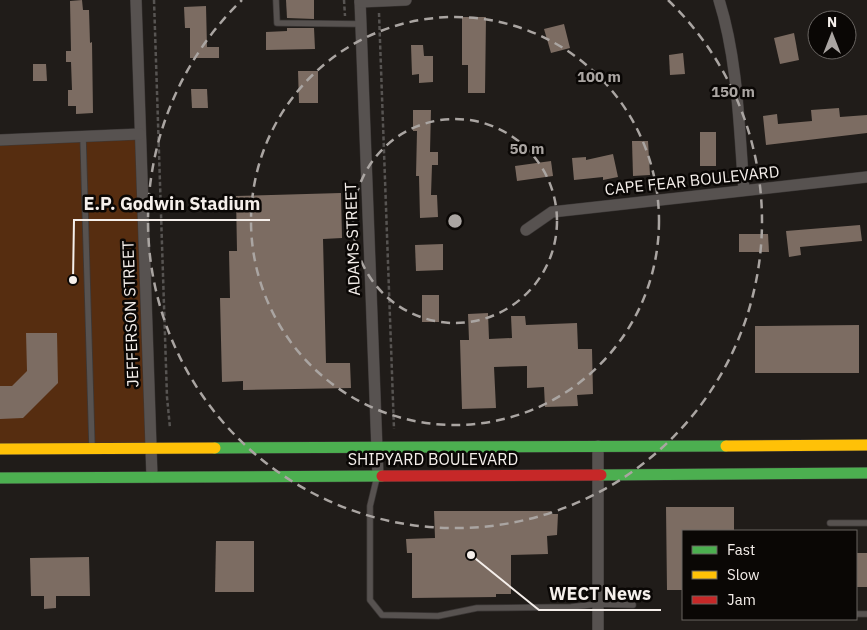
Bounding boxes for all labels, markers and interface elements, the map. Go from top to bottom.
north arrow [807,10,857,60]
text: N [827,13,837,31]
text: 100 m [577,67,621,86]
text: 150 m [711,82,755,101]
text: 50 m [510,139,544,158]
street label: CAPE FEAR BOULEVARD [604,161,780,199]
street label: ADAMS STREET [340,182,364,296]
callout: E.P. Godwin Stadium [74,187,270,220]
text: E.P. Godwin Stadium [84,192,260,215]
centre of rings [446,212,464,230]
street label: JEFFERSON STREET [117,240,143,388]
street label: SHIPYARD BOULEVARD [348,449,518,469]
legend [682,530,857,620]
text: Fast [727,540,755,559]
text: Slow [727,565,760,584]
callout: WECT News [539,577,661,610]
text: WECT News [549,582,651,605]
text: Jam [727,590,756,609]

